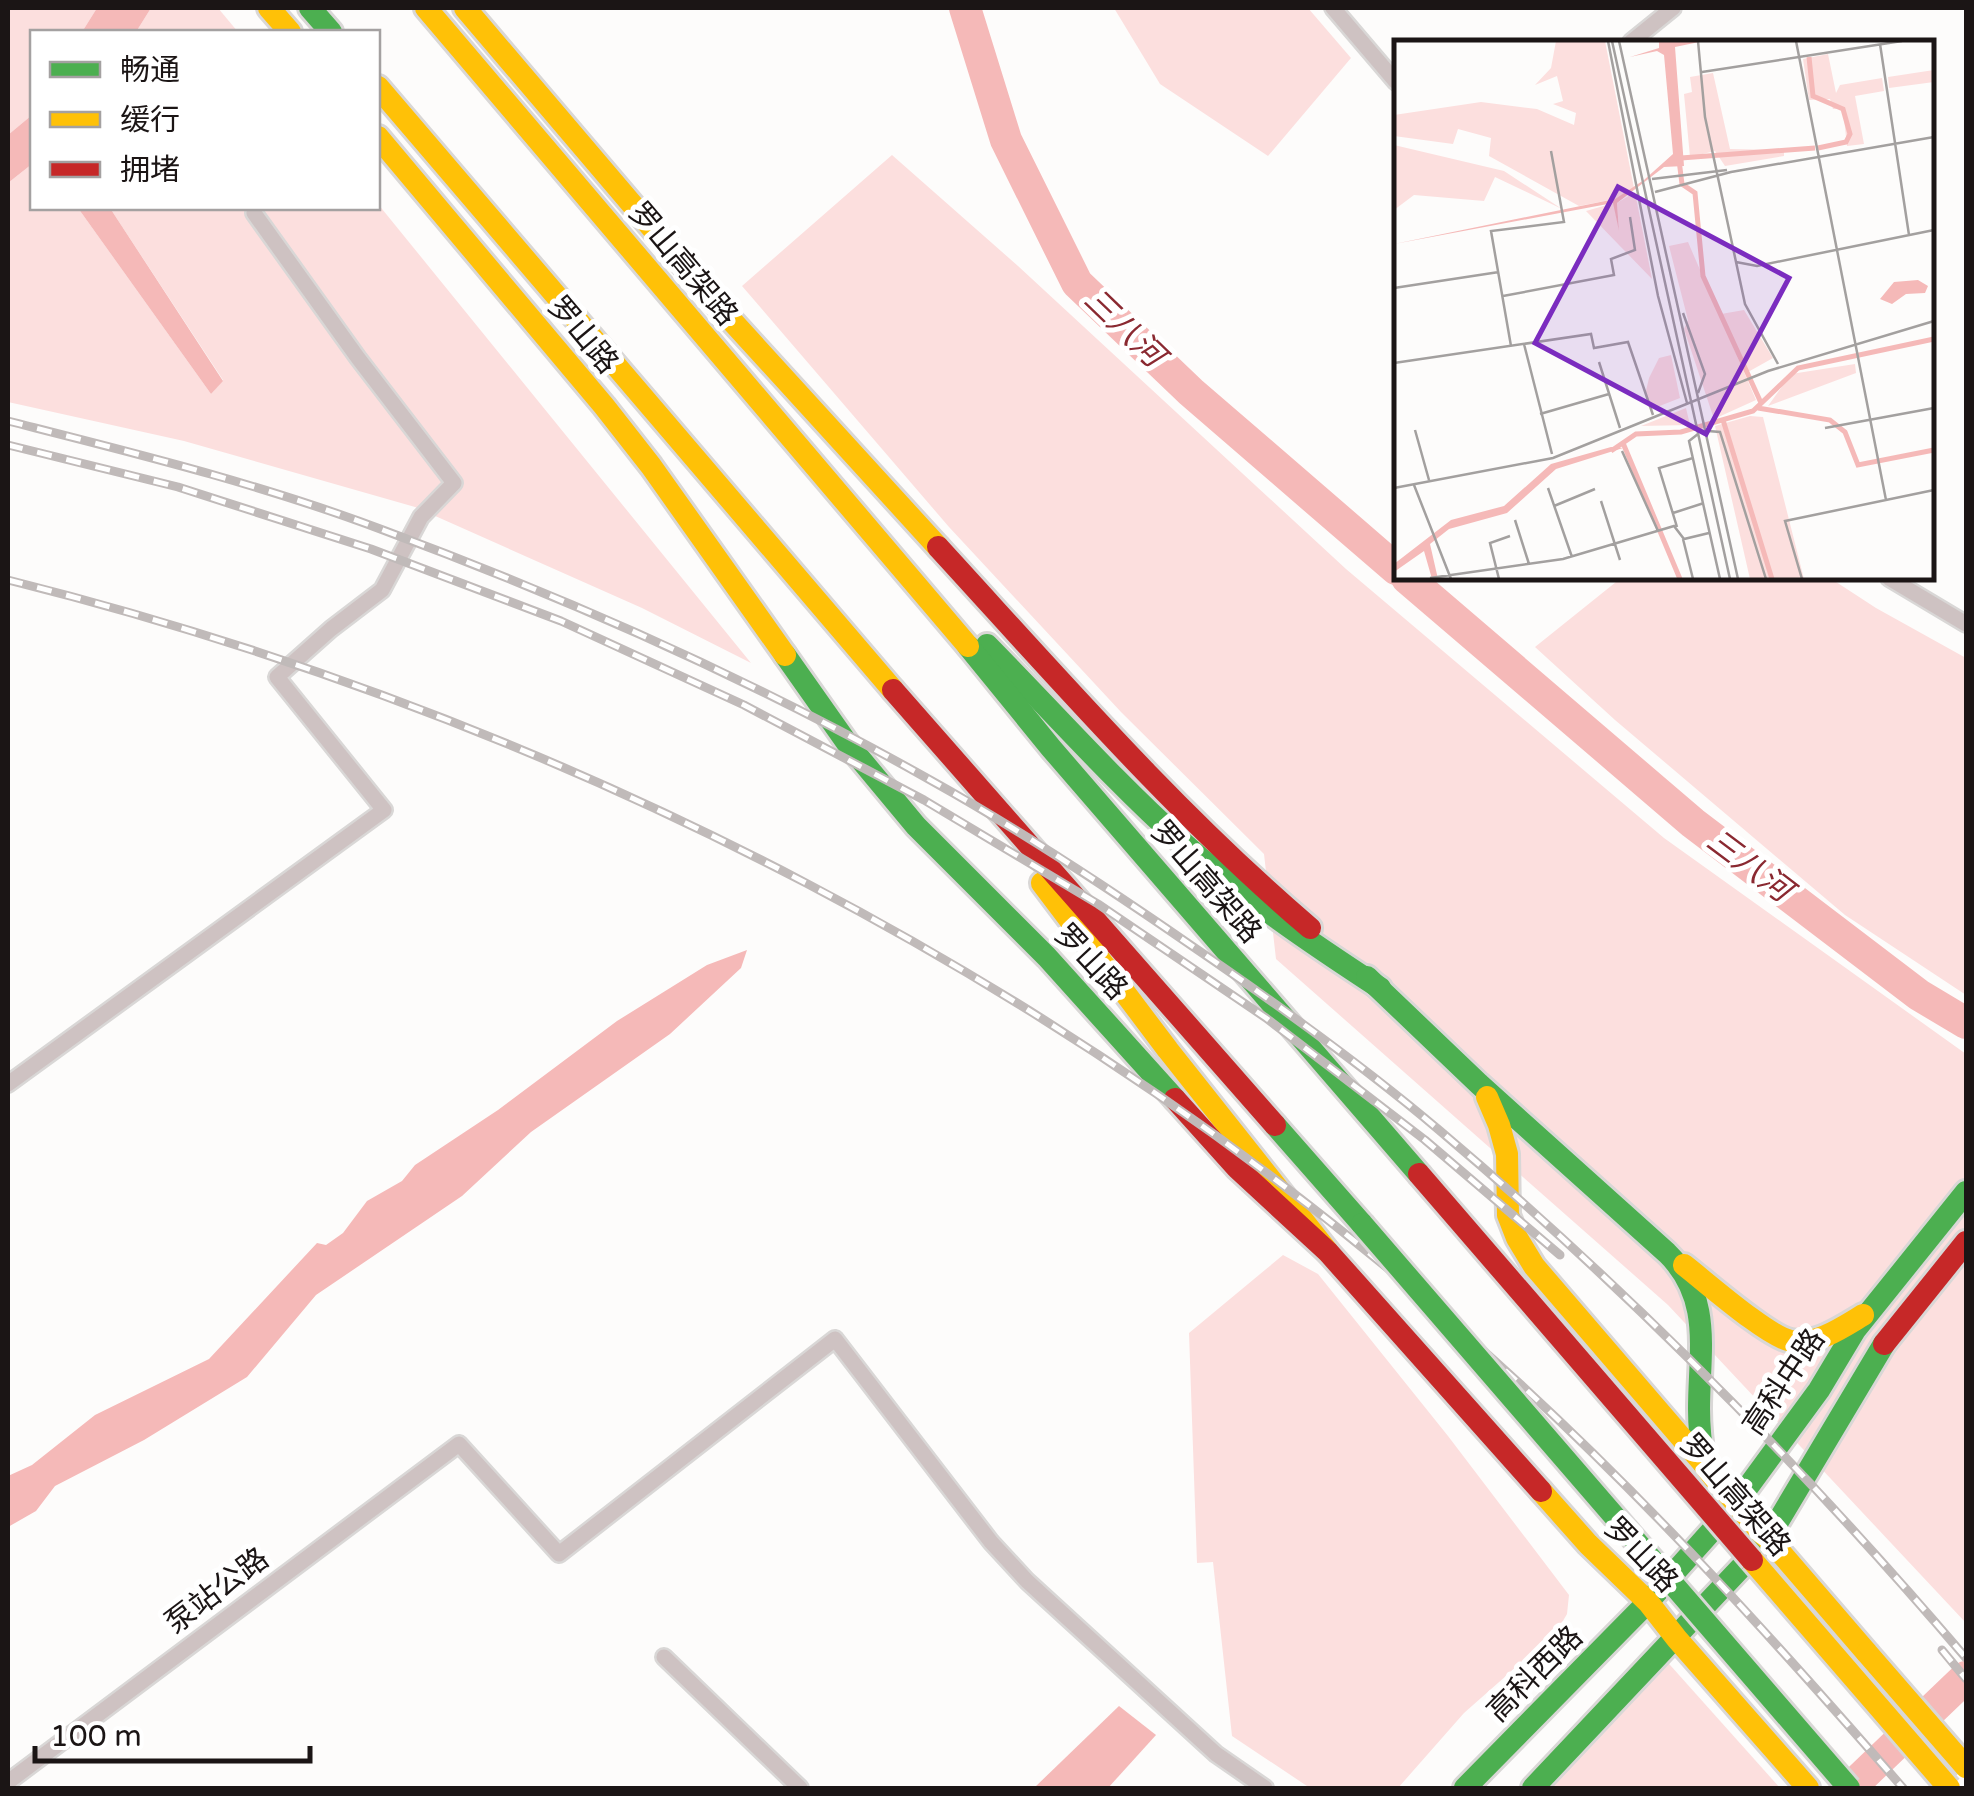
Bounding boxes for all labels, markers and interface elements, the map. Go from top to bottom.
legend [30,30,380,210]
inset map [1394,40,1934,580]
text: 畅通 [120,52,180,89]
text: 缓行 [120,102,180,139]
text: 拥堵 [120,152,180,189]
street label: 罗山高架路 [621,195,745,333]
water label: 三八河 [1076,281,1176,379]
street label: 罗山路 [540,289,626,381]
street label: 罗山高架路 [1143,813,1269,951]
water label: 三八河 [1699,822,1804,914]
street label: 罗山路 [1047,916,1135,1008]
street label: 高科中路 [1735,1322,1833,1442]
street label: 罗山高架路 [1672,1426,1798,1564]
street label: 罗山路 [1596,1510,1686,1600]
street label: 泵站公路 [158,1540,276,1642]
street label: 高科西路 [1479,1618,1591,1730]
scale bar [35,1701,310,1763]
text: 100 m [50,1718,142,1755]

